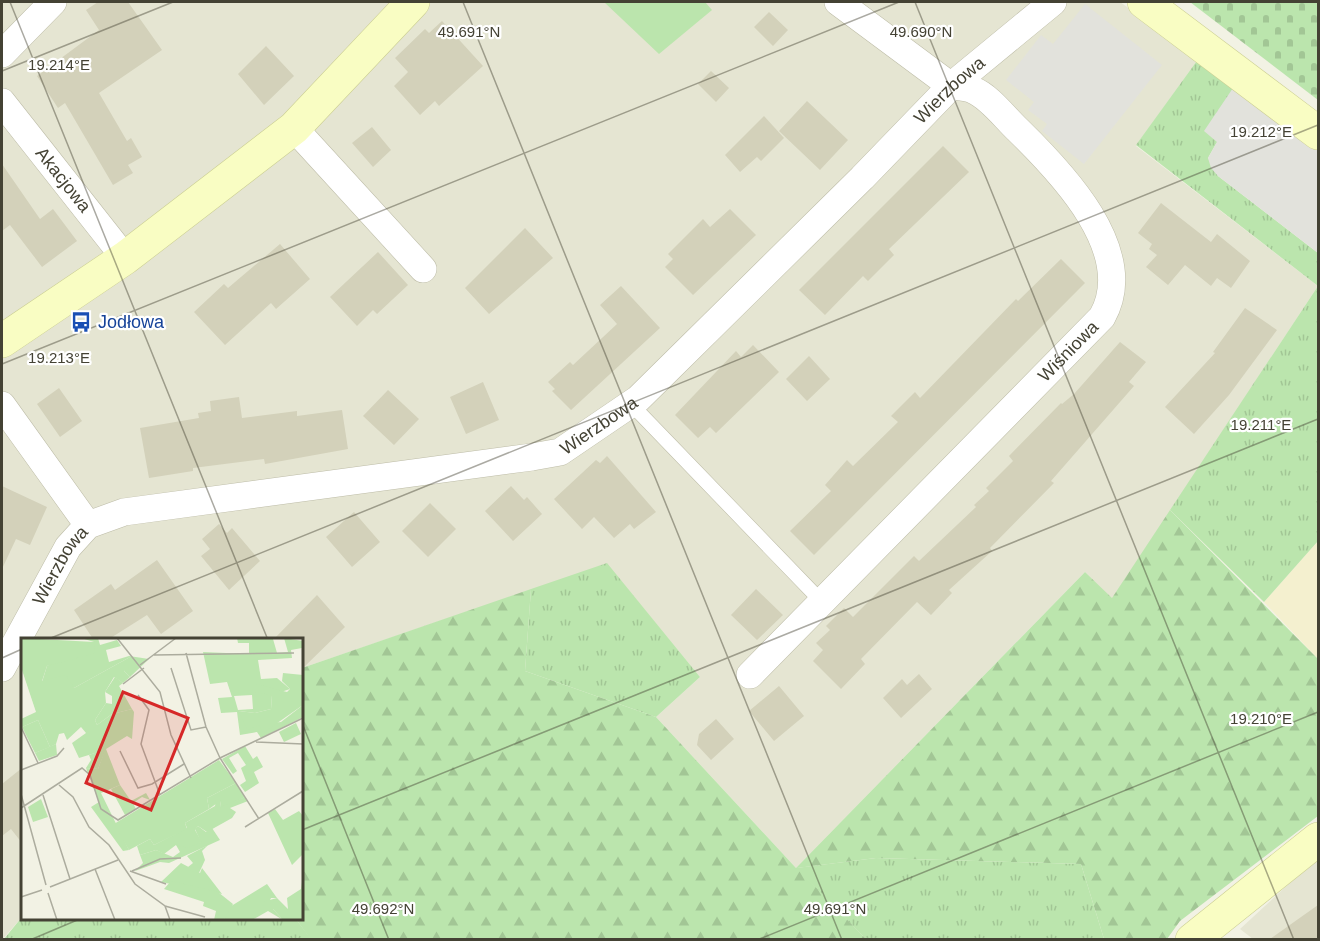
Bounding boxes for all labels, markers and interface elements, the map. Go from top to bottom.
text: 49.691°N [438,23,500,40]
text: 49.690°N [890,23,952,40]
street label: Wierzbowa [910,52,989,128]
text: 19.214°E [28,56,90,73]
text: 19.212°E [1230,123,1292,140]
street label: Akacjowa [32,143,96,217]
bus stop icon: Jodłowa [69,310,93,334]
place label: Jodłowa [98,312,165,332]
street label: Wiśniowa [1034,316,1103,386]
text: 19.213°E [28,349,90,366]
street label: Wierzbowa [556,392,642,459]
text: 19.211°E [1231,416,1291,433]
street label: Wierzbowa [28,521,93,608]
inset map [21,638,303,920]
text: 19.210°E [1230,710,1292,727]
text: 49.692°N [352,900,414,917]
text: 49.691°N [804,900,866,917]

